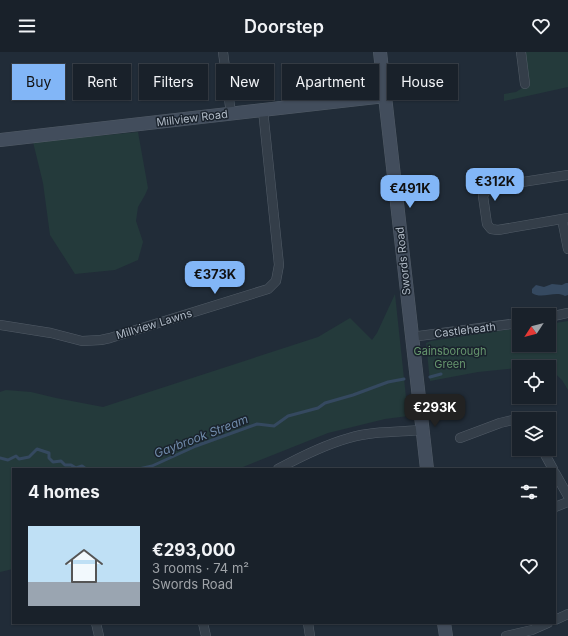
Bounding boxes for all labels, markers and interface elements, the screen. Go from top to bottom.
icon: menu [16,15,38,37]
icon: heart [530,15,552,37]
text: Doorstep [244,16,324,37]
chip: Buy [12,64,65,100]
chip: Rent [73,64,131,100]
chip: Filters [139,64,208,100]
chip: New [216,64,274,100]
chip: Apartment [282,64,379,100]
chip: House [387,64,458,100]
street label: Millview Road [156,107,228,129]
pin: €312K [467,168,523,202]
text: €312K [475,173,515,189]
pin: €491K [382,175,438,209]
text: €491K [389,180,431,196]
street label: Swords Road [392,226,414,296]
pin: €373K [187,261,243,295]
text: €373K [194,266,236,282]
street label: Millview Lawns [114,306,194,342]
north arrow [512,308,556,352]
map controls [512,308,556,456]
street label: Castleheath [433,319,497,341]
park label: Gainsborough Green [414,344,487,371]
button: locate [512,360,556,404]
pin: €293K [407,394,463,428]
text: €293K [413,399,457,415]
water label: Gaybrook Stream [152,411,251,461]
button: layers [512,412,556,456]
icon: filters [518,481,540,503]
text: 4 homes [28,482,100,502]
text: €293,000 [152,540,236,560]
icon: home [60,542,108,590]
icon: heart [518,555,540,577]
text: 3 rooms · 74 m² [152,560,249,576]
text: Swords Road [152,576,233,592]

